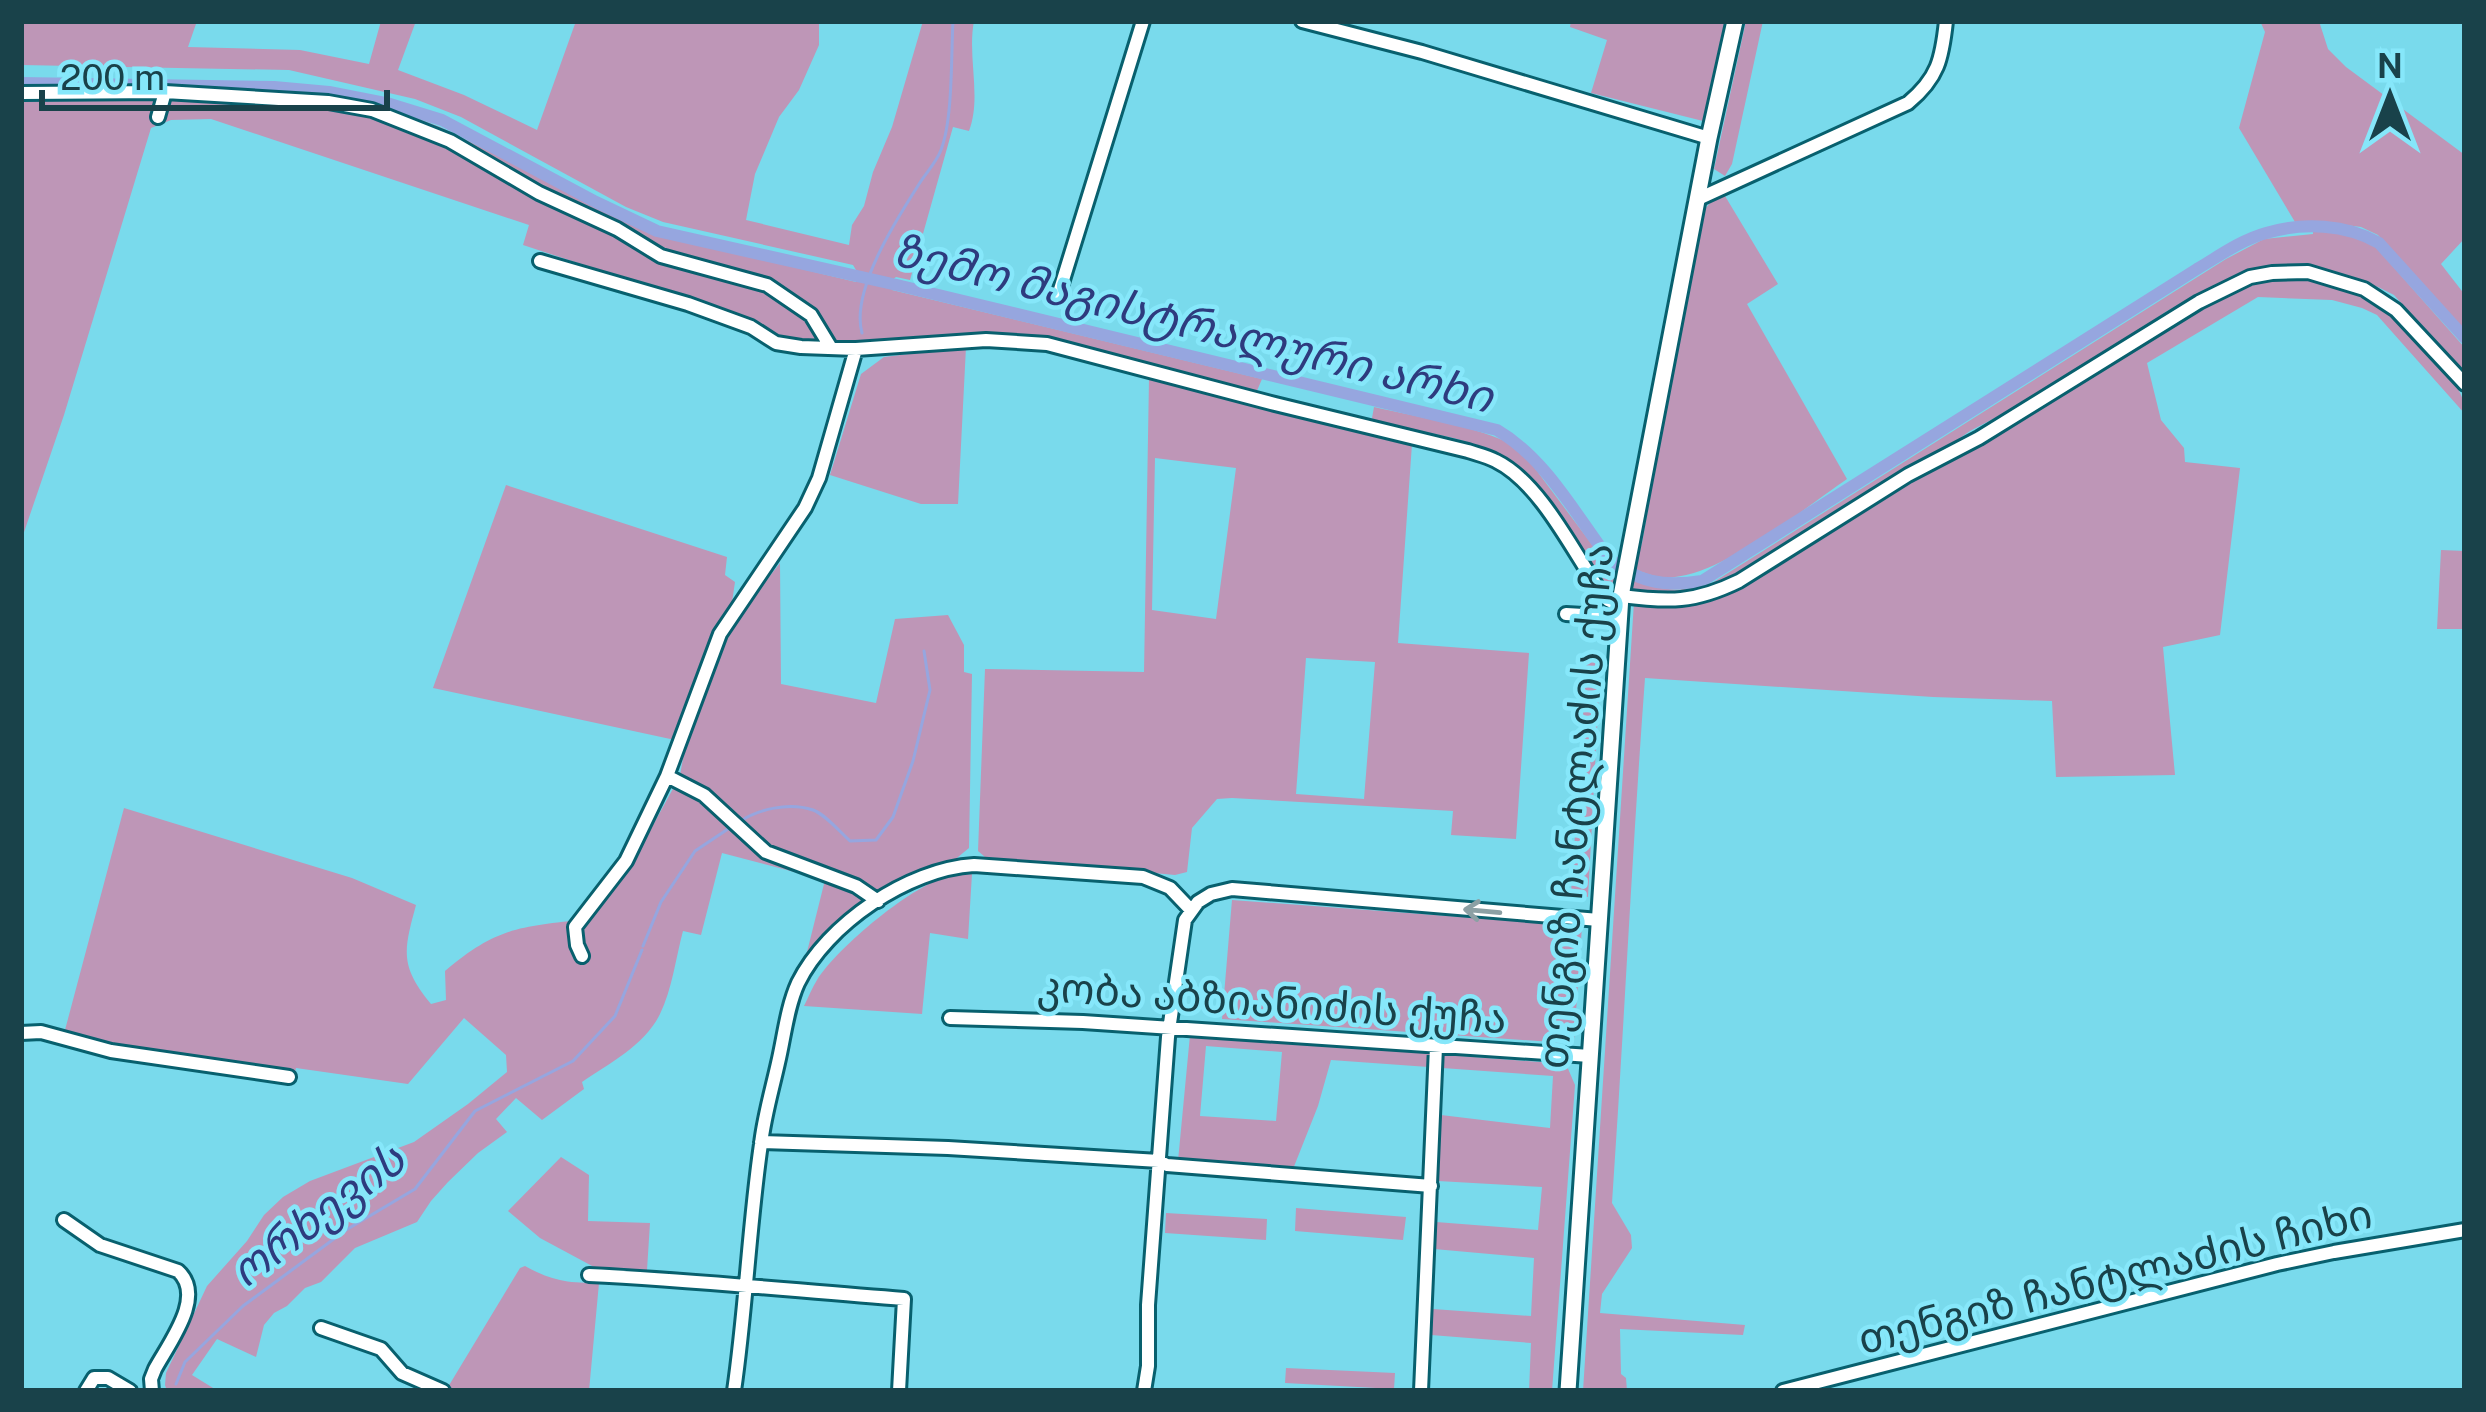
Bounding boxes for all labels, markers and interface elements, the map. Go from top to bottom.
scale bar [42,36,387,110]
north arrow [2330,36,2450,156]
text: N [2377,47,2403,85]
text: 200 m [60,56,165,98]
water label: ზემო მაგისტრალური არხი [887,222,1500,425]
street label: თენგიზ ჩანტლაძის ქუჩა [1527,541,1624,1071]
one-way arrow [1463,899,1502,922]
street label: კობა აბზიანიძის ქუჩა [1036,961,1508,1044]
water label: ორხევის [219,1132,416,1299]
street label: თენგიზ ჩანტლაძის ჩიხი [1853,1188,2377,1365]

